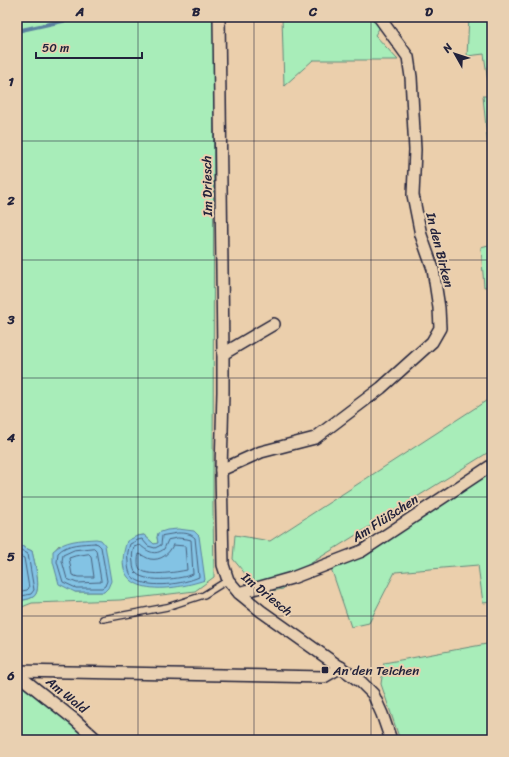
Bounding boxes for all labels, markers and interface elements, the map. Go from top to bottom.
text: A [75,0,84,23]
text: B [192,0,201,23]
text: C [308,0,318,23]
text: D [425,0,433,23]
scale bar [36,34,142,60]
north arrow [435,34,475,74]
text: 50 m [42,37,69,59]
text: N [437,39,458,58]
text: 1 [8,70,14,93]
street label: Im Driesch [195,155,219,217]
text: 2 [6,189,15,212]
street label: In den Birken [419,209,460,290]
text: 3 [6,308,15,331]
text: 4 [6,426,16,449]
street label: Am Flüßchen [346,488,423,549]
text: 5 [7,545,15,568]
street label: Im Driesch [235,565,298,622]
place label: An den Teichen [332,659,419,682]
text: 6 [6,664,15,687]
marker: An den Teichen [320,665,330,675]
street label: Am Wald [40,670,94,720]

